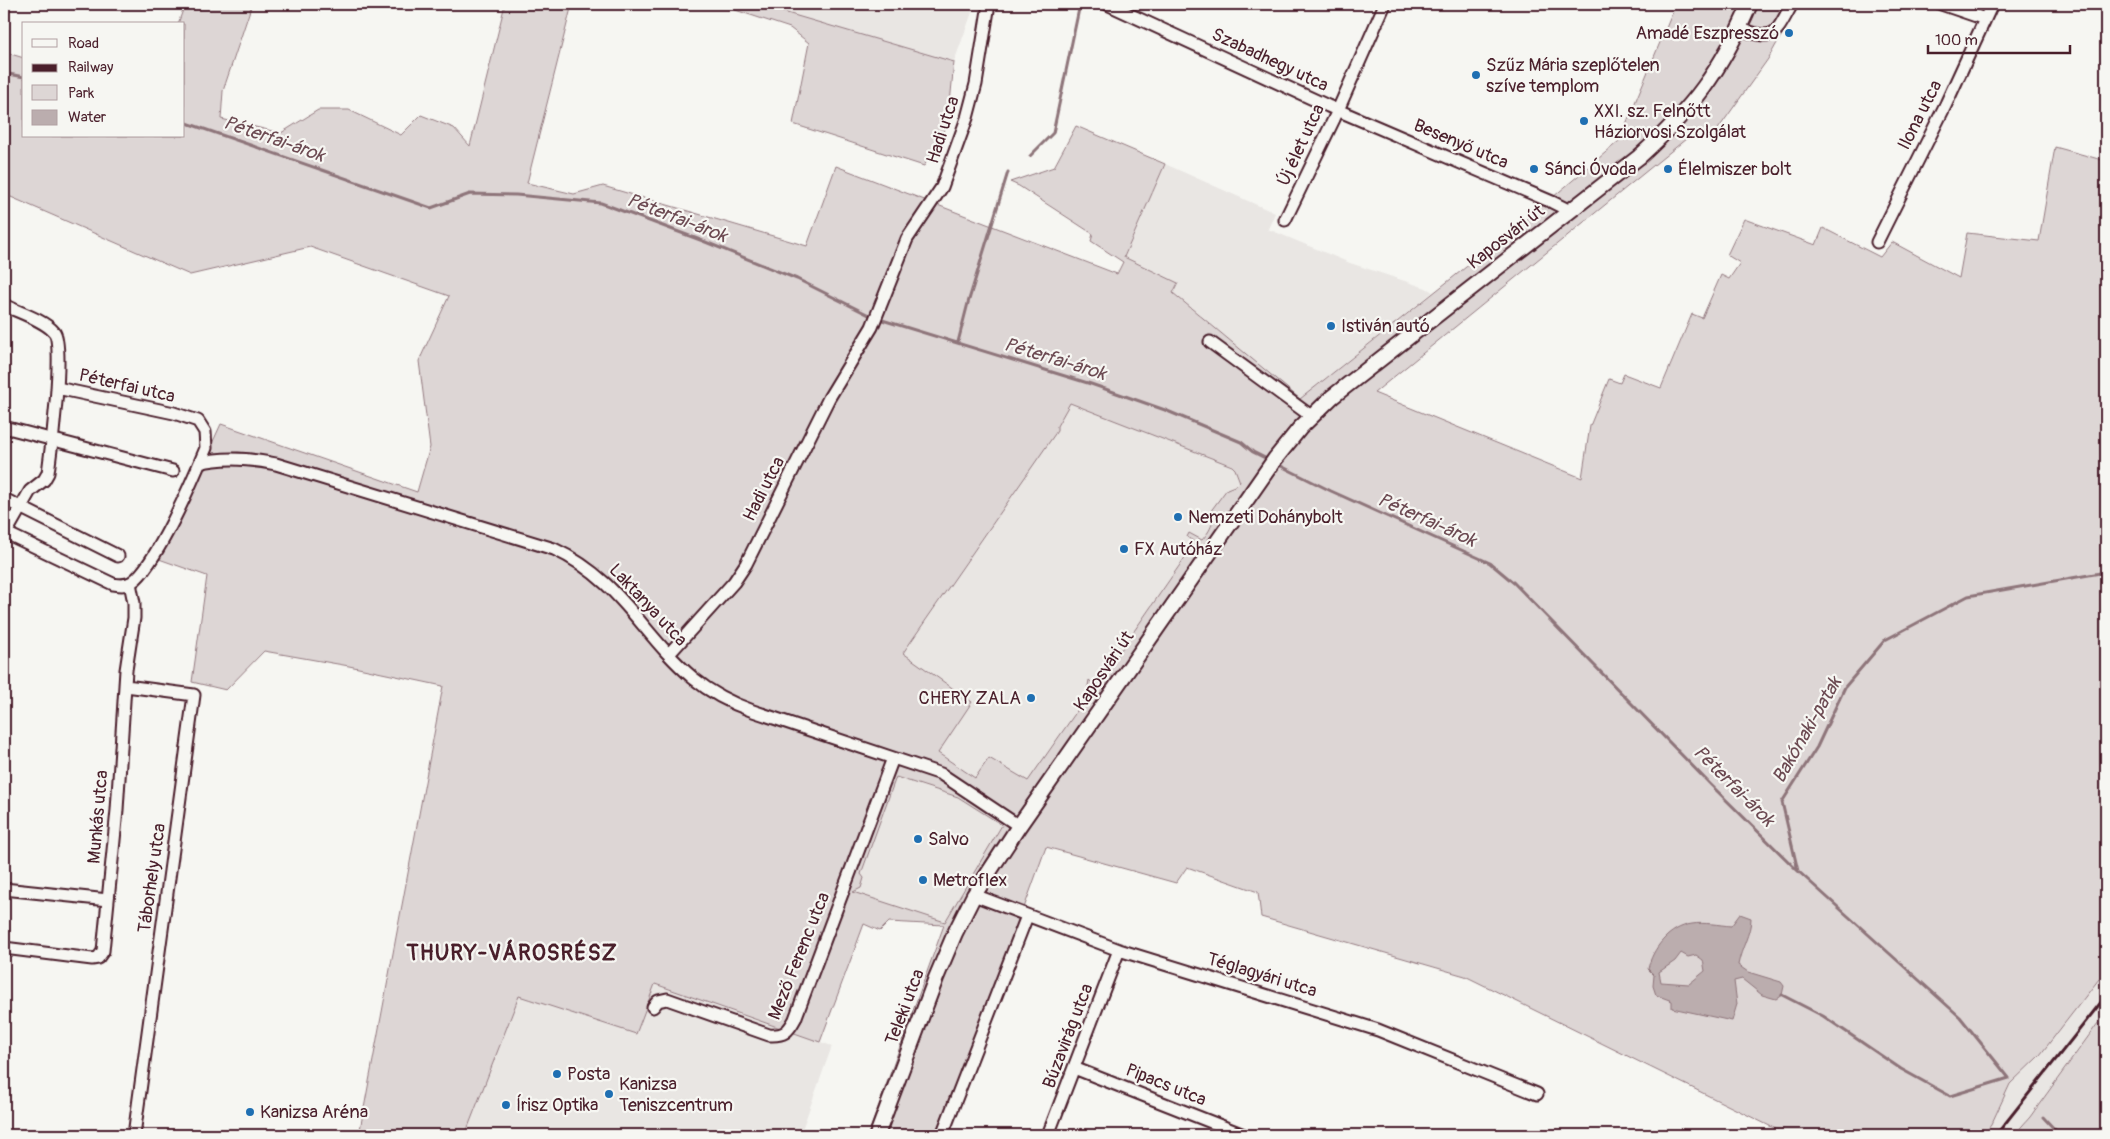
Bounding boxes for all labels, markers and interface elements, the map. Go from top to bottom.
legend [22,22,185,138]
place label: Amadé Eszpresszó [1635,22,1779,45]
scale bar [1928,22,2070,54]
street label: Szabadhegy utca [1208,23,1332,97]
marker: Amadé Eszpresszó [1783,27,1795,39]
text: 100 m [1935,31,1978,50]
text: Road [68,34,99,53]
place label: Szűz Mária szeplőtelen szíve templom [1486,54,1660,98]
text: Railway [68,58,114,77]
marker: Szűz Mária szeplőtelen szíve templom [1470,69,1482,81]
street label: Ilona utca [1893,76,1947,154]
text: Park [68,84,95,103]
street label: Hadi utca [921,93,965,167]
street label: Új élet utca [1272,100,1330,190]
place label: XXI. sz. Felnőtt Háziorvosi Szolgálat [1594,100,1747,144]
text: Water [68,108,107,127]
water label: Péterfai-árok [220,111,330,168]
street label: Besenyő utca [1410,114,1512,174]
marker: XXI. sz. Felnőtt Háziorvosi Szolgálat [1578,115,1590,127]
place label: Sánci Óvoda [1544,157,1636,181]
place label: Élelmiszer bolt [1678,158,1792,181]
marker: Sánci Óvoda [1528,163,1540,175]
marker: Élelmiszer bolt [1662,163,1674,175]
water label: Péterfai-árok [624,188,732,249]
street label: Kaposvári út [1463,199,1550,274]
place label: Istiván autó [1341,315,1430,338]
marker: Istiván autó [1325,320,1337,332]
water label: Péterfai-árok [1001,332,1111,386]
street label: Péterfai utca [77,364,177,408]
street label: Hadi utca [738,453,790,525]
water label: Péterfai-árok [1374,488,1482,553]
place label: Nemzeti Dohánybolt [1188,506,1344,529]
marker: Nemzeti Dohánybolt [1172,511,1184,523]
place label: FX Autóház [1134,538,1222,561]
marker: FX Autóház [1118,543,1130,555]
street label: Laktanya utca [604,559,692,651]
street label: Kaposvári út [1069,626,1140,716]
water label: Bakónaki-patak [1767,671,1848,787]
place label: CHERY ZALA [919,687,1021,710]
marker: CHERY ZALA [1025,692,1037,704]
water label: Péterfai-árok [1688,740,1781,833]
street label: Munkás utca [82,769,114,865]
street label: Táborhely utca [133,822,171,934]
place label: Salvo [928,828,969,851]
marker: Salvo [912,833,924,845]
place label: Metroflex [933,869,1007,892]
marker: Metroflex [917,874,929,886]
street label: Mező Ferenc utca [763,889,835,1023]
district label: THURY-VÁROSRÉSZ [406,939,618,967]
street label: Téglagyári utca [1204,947,1320,1003]
street label: Teleki utca [880,966,930,1048]
street label: Búzavirág utca [1038,980,1098,1092]
street label: Pipacs utca [1122,1058,1210,1112]
place label: Posta [567,1063,610,1086]
marker: Posta [551,1068,563,1080]
place label: Kanizsa Teniszcentrum [619,1073,733,1117]
marker: Kanizsa Teniszcentrum [603,1088,615,1100]
place label: Írisz Optika [516,1094,598,1117]
marker: Írisz Optika [500,1099,512,1111]
place label: Kanizsa Aréna [260,1101,368,1124]
marker: Kanizsa Aréna [244,1106,256,1118]

